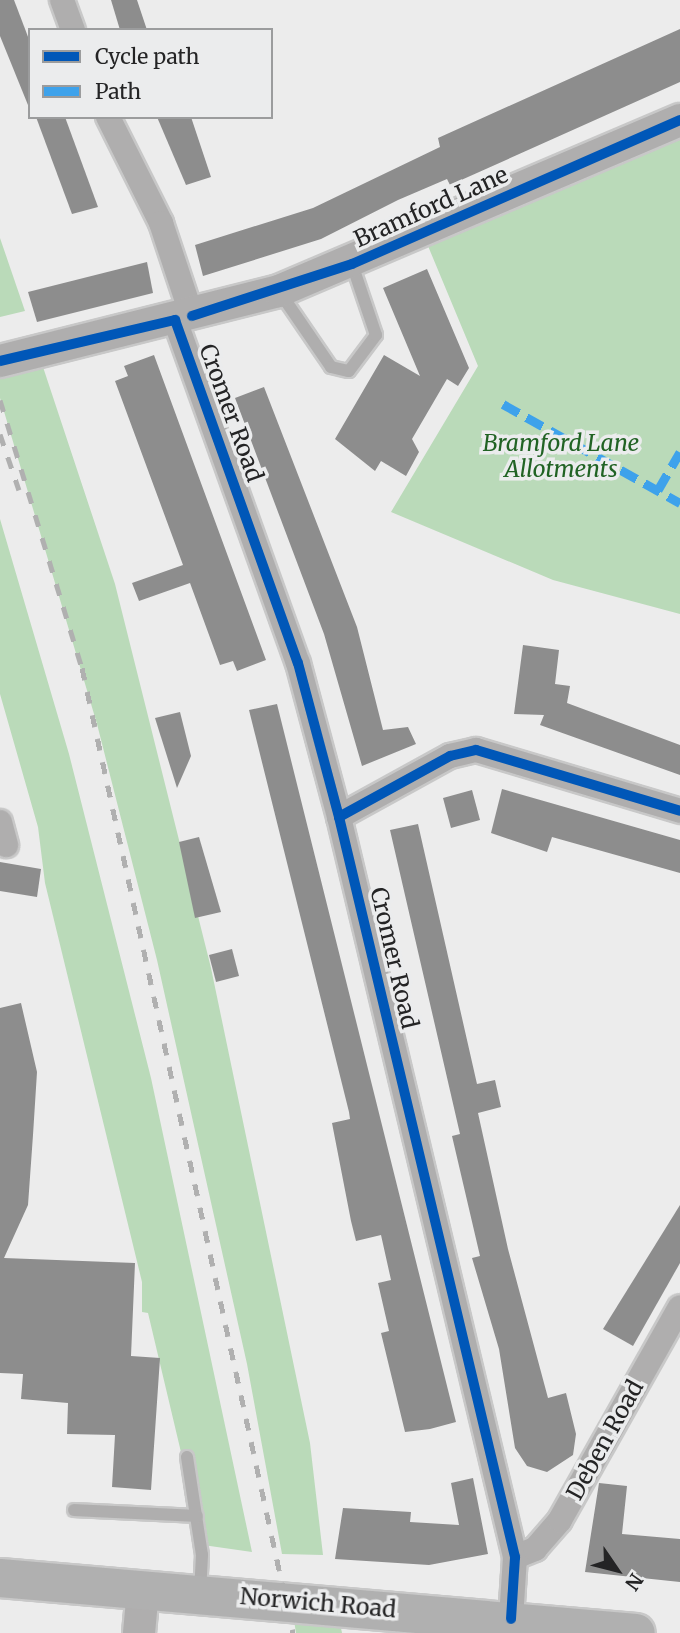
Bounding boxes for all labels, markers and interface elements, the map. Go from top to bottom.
legend [28,28,273,119]
text: Cycle path [95,43,199,70]
text: Path [95,78,141,105]
street label: Bramford Lane [350,161,512,253]
street label: Cromer Road [193,340,269,486]
park label: Bramford Lane Allotments [483,429,639,483]
street label: Cromer Road [364,885,424,1031]
street label: Deben Road [561,1375,649,1505]
north arrow [582,1535,652,1605]
text: N [620,1569,648,1595]
street label: Norwich Road [239,1582,397,1624]

